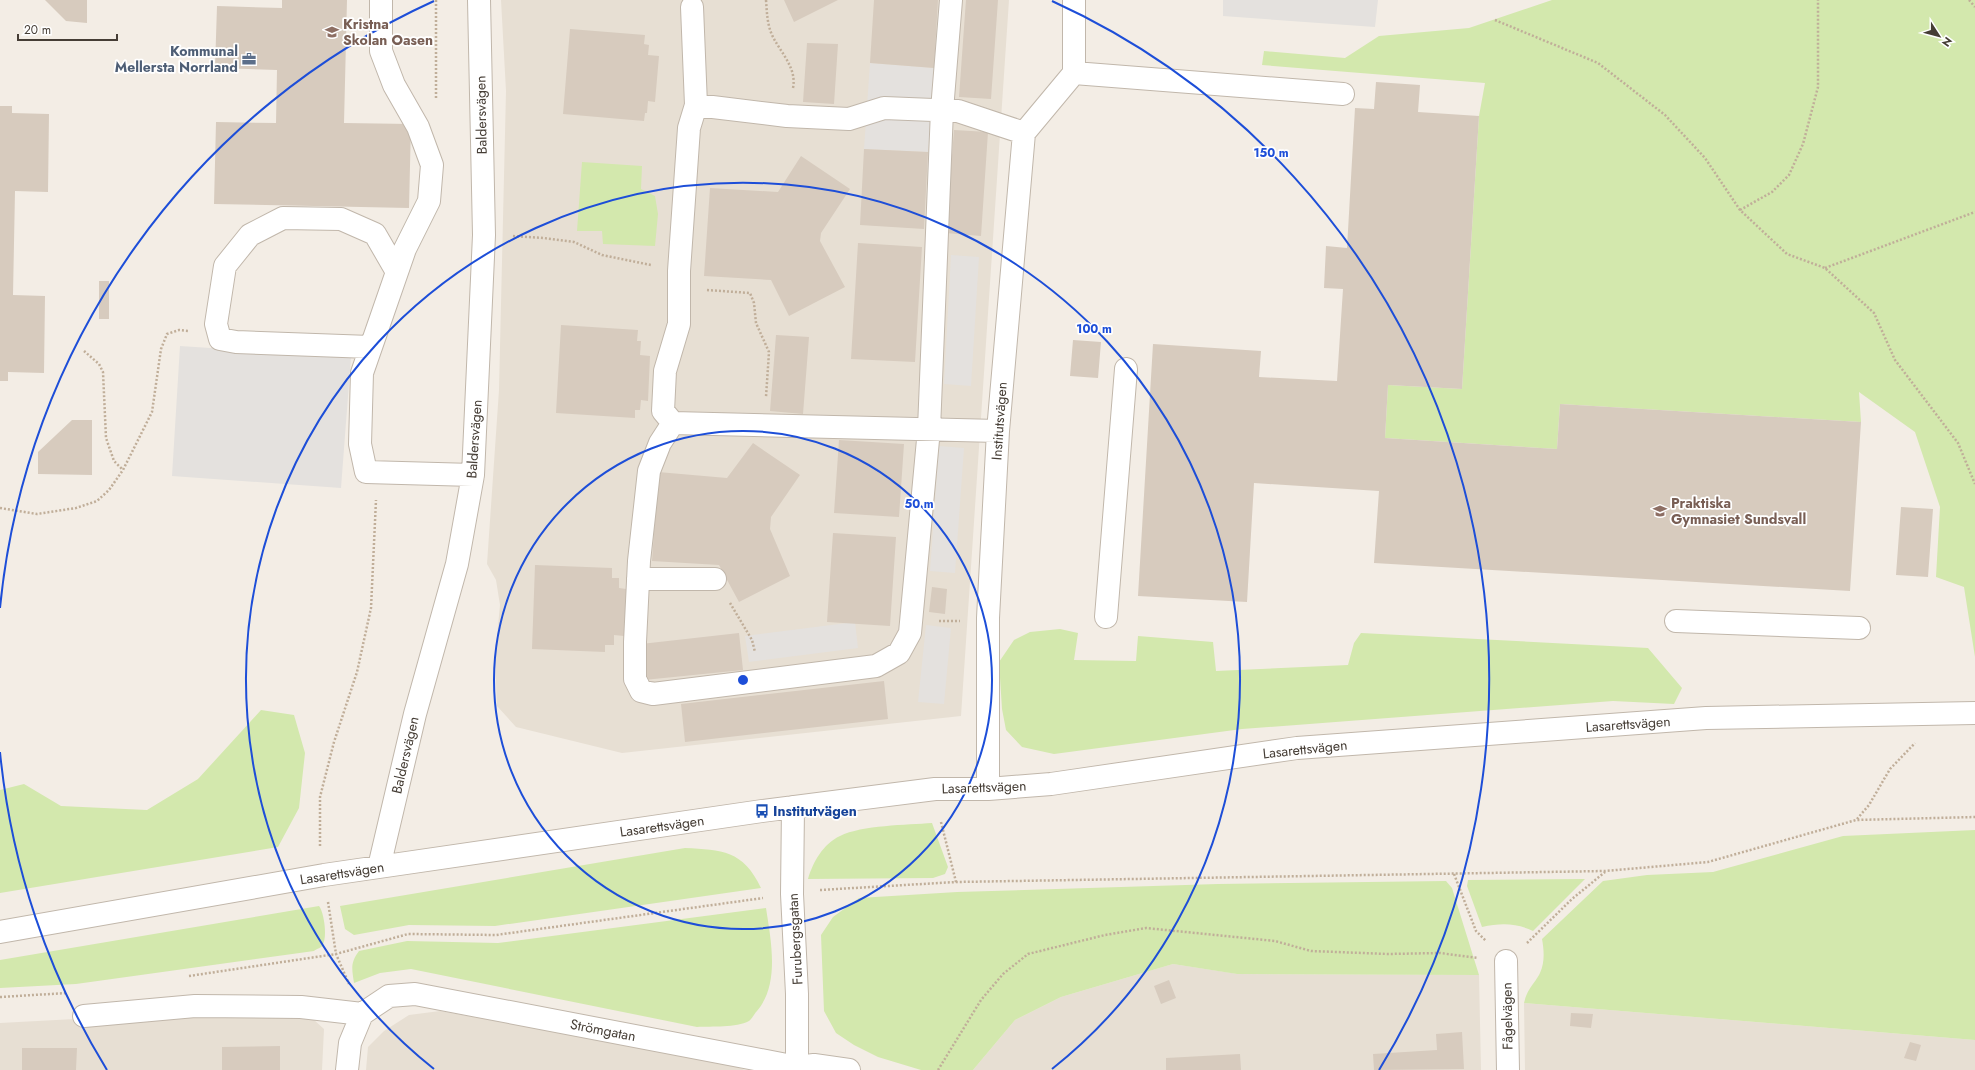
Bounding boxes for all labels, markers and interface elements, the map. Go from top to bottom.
place label: Kristna Skolan Oasen [343,14,433,50]
scale bar [18,16,117,42]
north arrow [1919,16,1959,56]
text: 20 m [24,21,51,39]
school or university icon: Kristna Skolan Oasen [324,24,340,40]
text: N [1938,34,1956,50]
place label: Kommunal Mellersta Norrland [115,41,238,77]
office icon: Kommunal Mellersta Norrland [241,51,257,67]
street label: Baldersvägen [470,75,492,155]
text: 150 m [1253,144,1289,162]
text: 100 m [1076,320,1112,338]
street label: Institutsvägen [986,381,1012,461]
street label: Baldersvägen [461,399,487,479]
place label: Praktiska Gymnasiet Sundsvall [1671,493,1806,529]
text: 50 m [904,495,934,513]
school or university icon: Praktiska Gymnasiet Sundsvall [1652,503,1668,519]
centre of rings [736,673,750,687]
street label: Lasarettsvägen [1585,711,1671,737]
street label: Baldersvägen [386,714,424,796]
street label: Lasarettsvägen [1262,735,1348,763]
street label: Lasarettsvägen [941,776,1027,798]
place label: Institutvägen [773,801,857,821]
bus stop icon: Institutvägen [754,803,770,819]
street label: Lasarettsvägen [619,810,705,842]
street label: Lasarettsvägen [298,856,386,890]
street label: Furubergsgatan [783,893,807,985]
street label: Fågelvägen [1496,982,1518,1050]
street label: Strömgatan [569,1014,637,1046]

